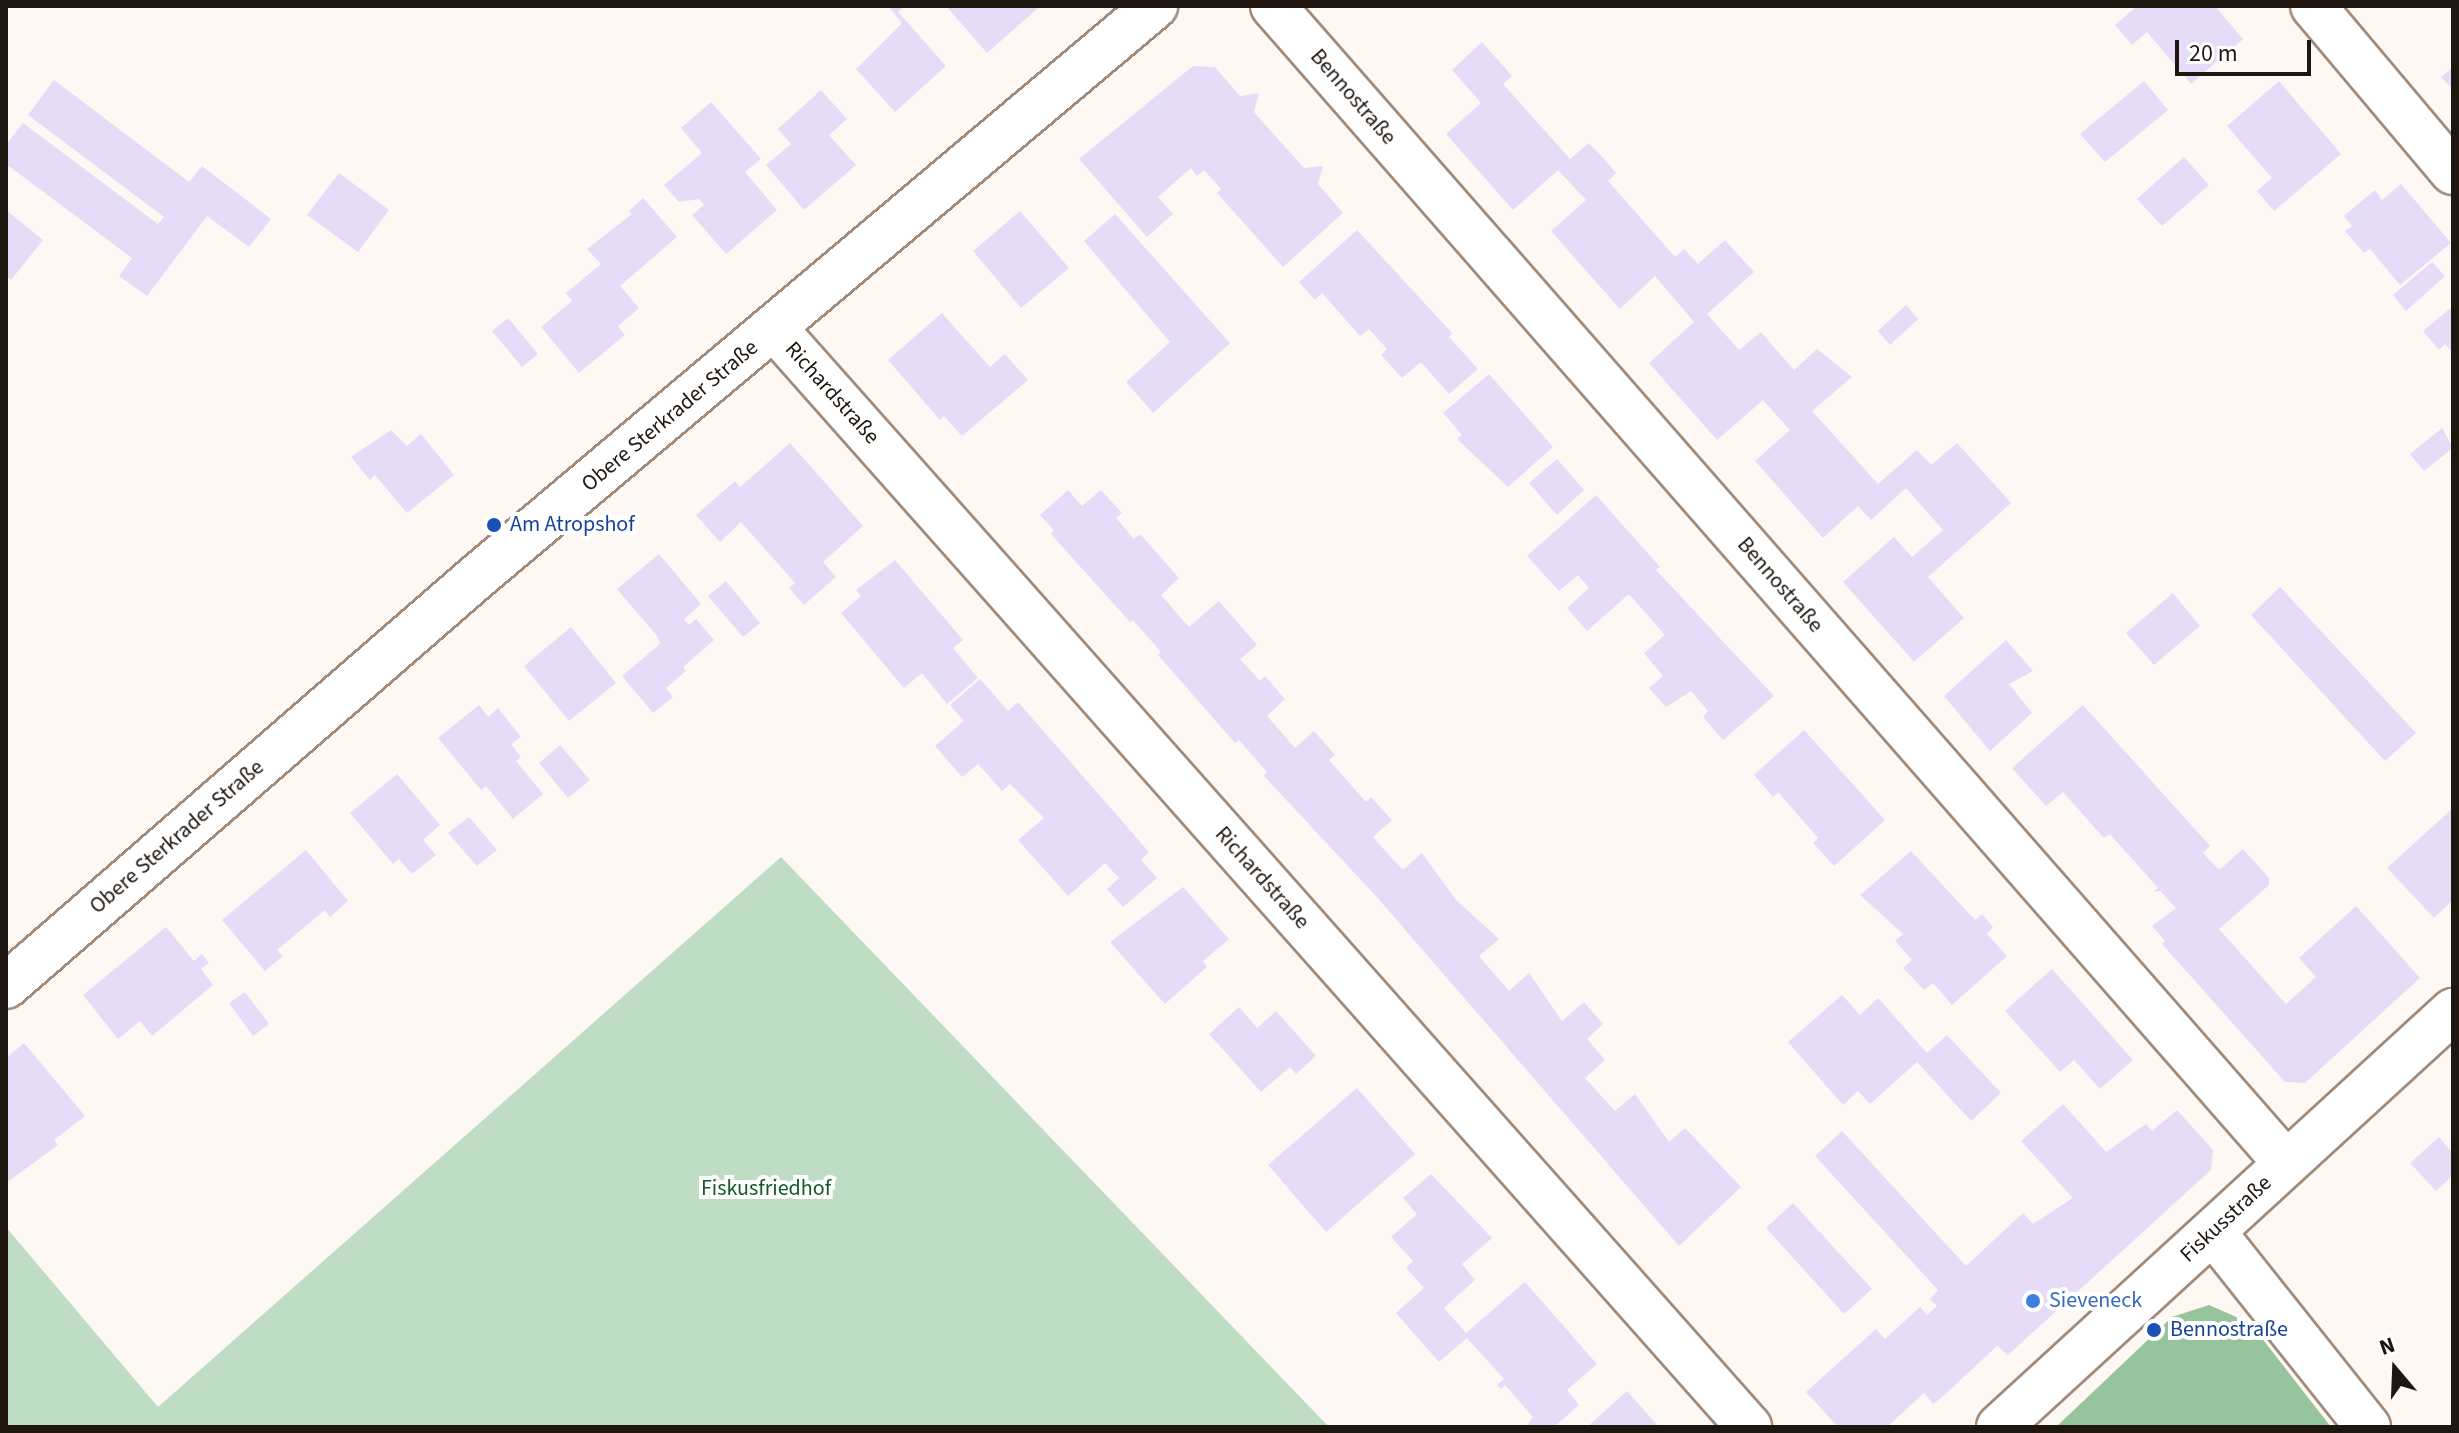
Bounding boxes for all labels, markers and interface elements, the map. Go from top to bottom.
scale bar [2179,24,2315,74]
text: 20 m [2189,36,2238,71]
street label: Bennostraße [1304,44,1402,150]
street label: Obere Sterkrader Straße [576,335,764,497]
street label: Richardstraße [779,336,885,450]
place label: Am Atropshof [510,512,635,538]
marker: Am Atropshof [485,516,503,534]
street label: Bennostraße [1731,532,1829,638]
street label: Obere Sterkrader Straße [85,754,269,920]
street label: Richardstraße [1209,821,1315,935]
street label: Fiskusstraße [2175,1170,2277,1268]
park label: Fiskusfriedhof [701,1176,831,1202]
place label: Sieveneck [2049,1288,2142,1314]
marker: Sieveneck [2024,1292,2042,1310]
place label: Bennostraße [2170,1317,2288,1343]
marker: Bennostraße [2145,1321,2163,1339]
north arrow [2355,1329,2435,1409]
text: N [2375,1329,2399,1364]

